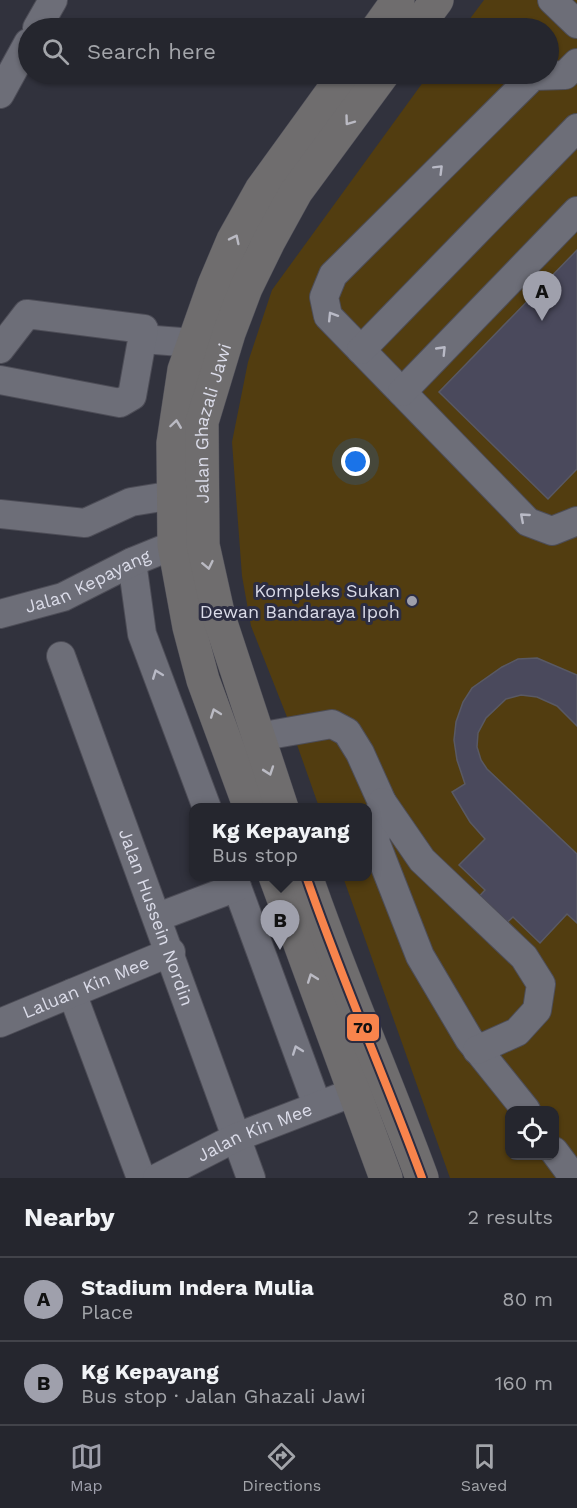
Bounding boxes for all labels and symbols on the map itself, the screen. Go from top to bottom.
one-way arrow [345,114,356,125]
one-way arrow [432,166,443,177]
one-way arrow [227,234,239,245]
pin: A [522,272,562,321]
one-way arrow [328,312,339,323]
street label: Jalan Ghazali Jawi [190,341,235,504]
one-way arrow [435,346,446,357]
one-way arrow [170,419,182,428]
your location [341,447,370,476]
one-way arrow [520,513,531,524]
street label: Jalan Kepayang [22,544,154,617]
one-way arrow [200,559,213,569]
place label: Kompleks Sukan Dewan Bandaraya Ipoh [200,580,400,622]
marker: Kompleks Sukan Dewan Bandaraya Ipoh [405,594,419,608]
one-way arrow [151,669,164,680]
one-way arrow [210,708,223,719]
one-way arrow [262,765,275,776]
street label: Jalan Hussein Nordin [115,826,198,1008]
pin: B [260,900,300,950]
street label: Laluan Kin Mee [19,951,152,1022]
one-way arrow [307,973,320,983]
line badge: 70 [346,1013,380,1042]
text: 70 [353,1018,373,1037]
one-way arrow [292,1045,304,1056]
street label: Jalan Kin Mee [193,1098,315,1166]

